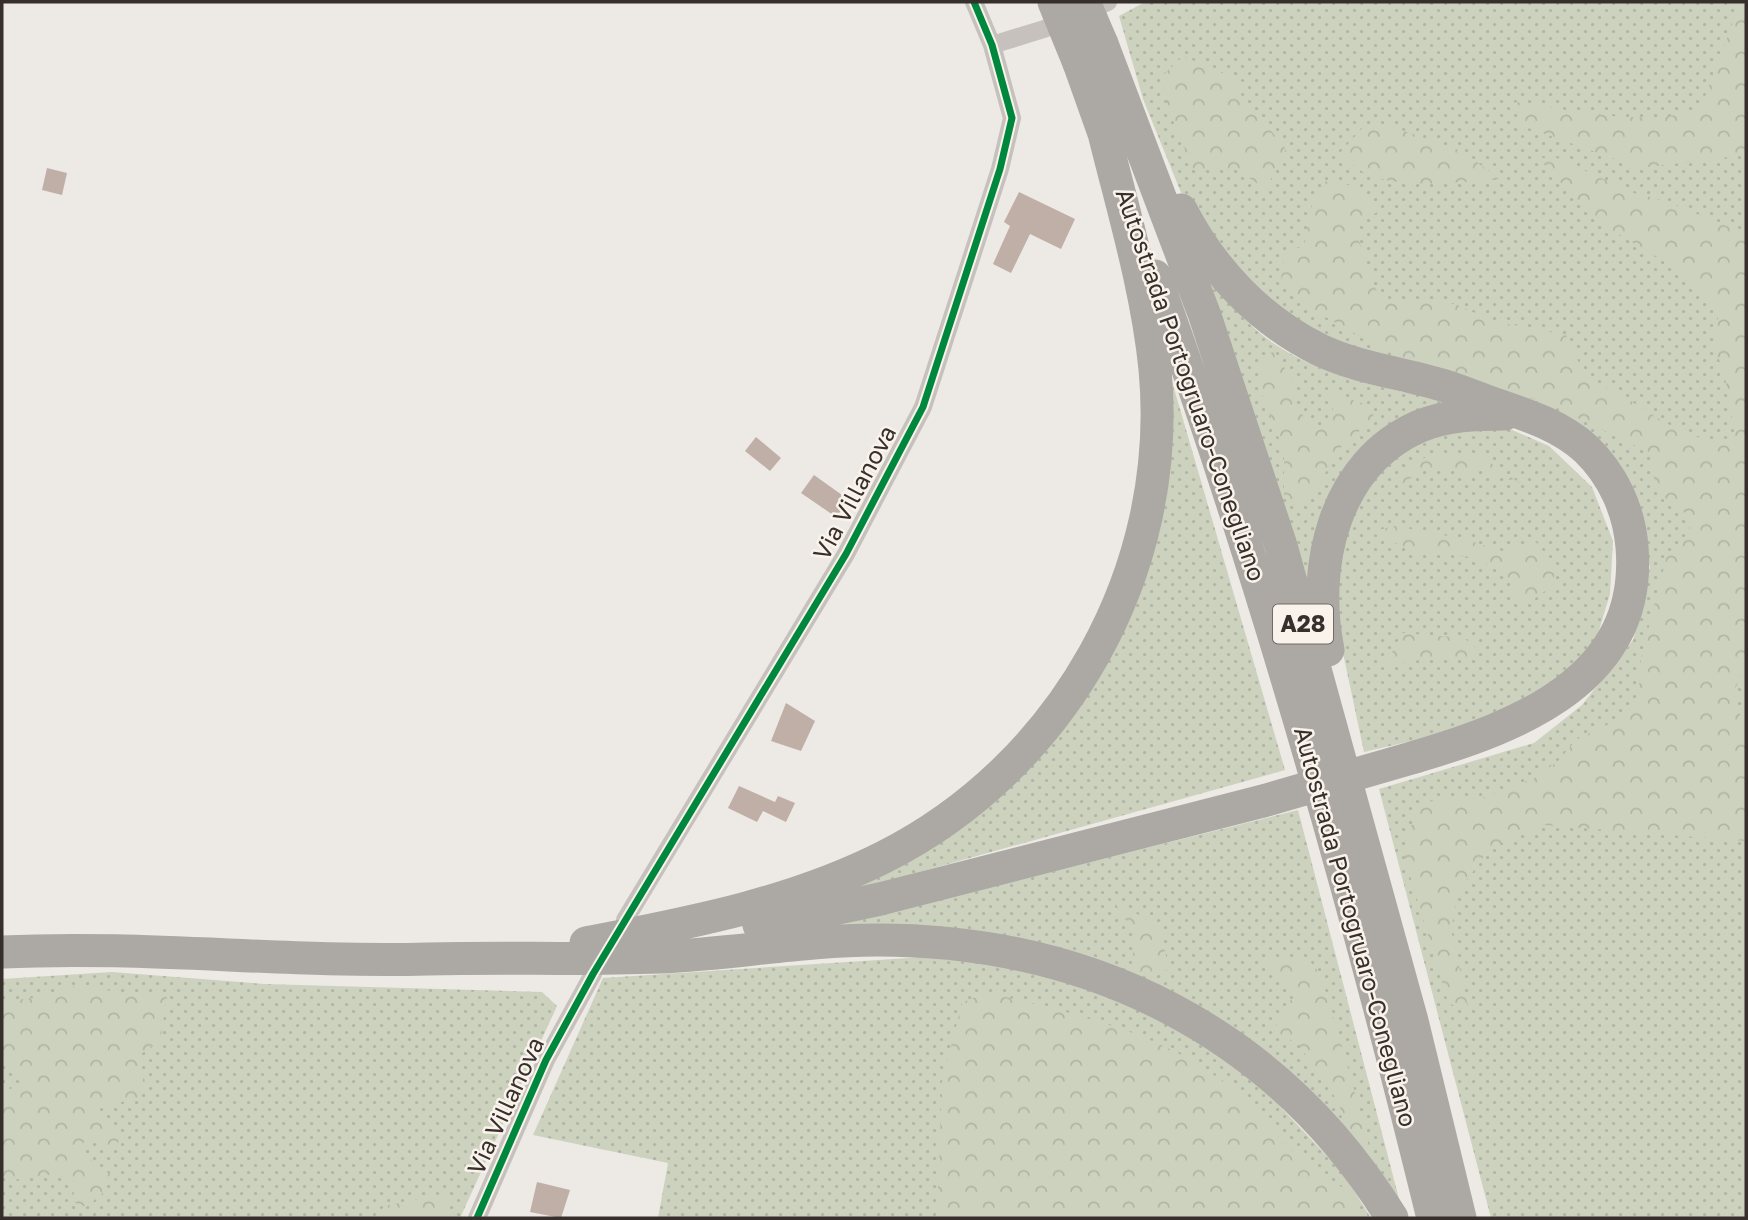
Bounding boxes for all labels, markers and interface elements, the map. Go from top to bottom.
street label: Autostrada Portogruaro-Conegliano [1110,185,1272,584]
street label: Via Villanova [806,420,901,565]
road number: A28 [1273,604,1333,644]
street label: Autostrada Portogruaro-Conegliano [1289,723,1424,1130]
street label: Via Villanova [460,1032,549,1179]

